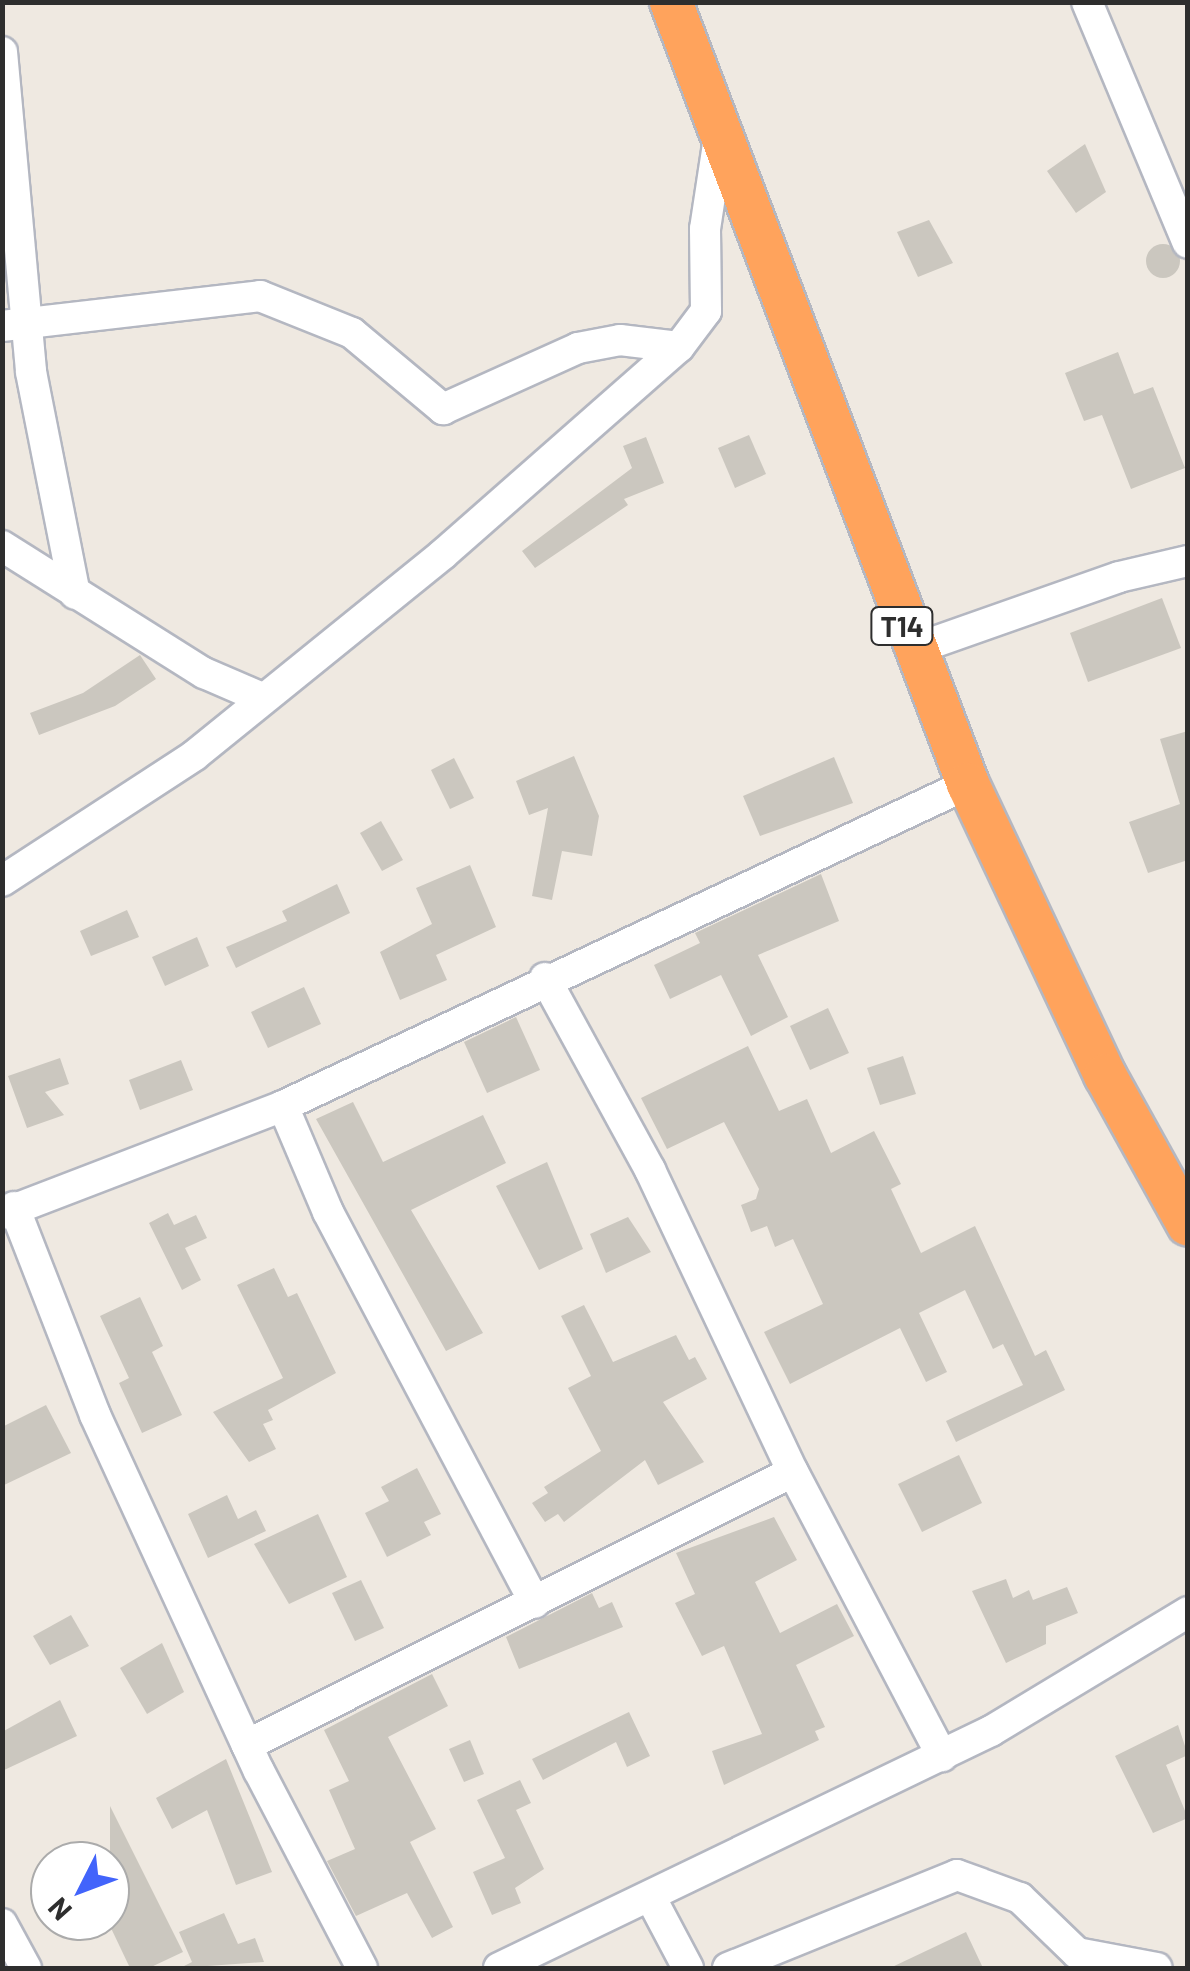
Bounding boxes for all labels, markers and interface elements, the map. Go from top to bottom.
road number: T14 [870,603,934,649]
north arrow [30,1841,130,1941]
text: N [40,1891,78,1928]

